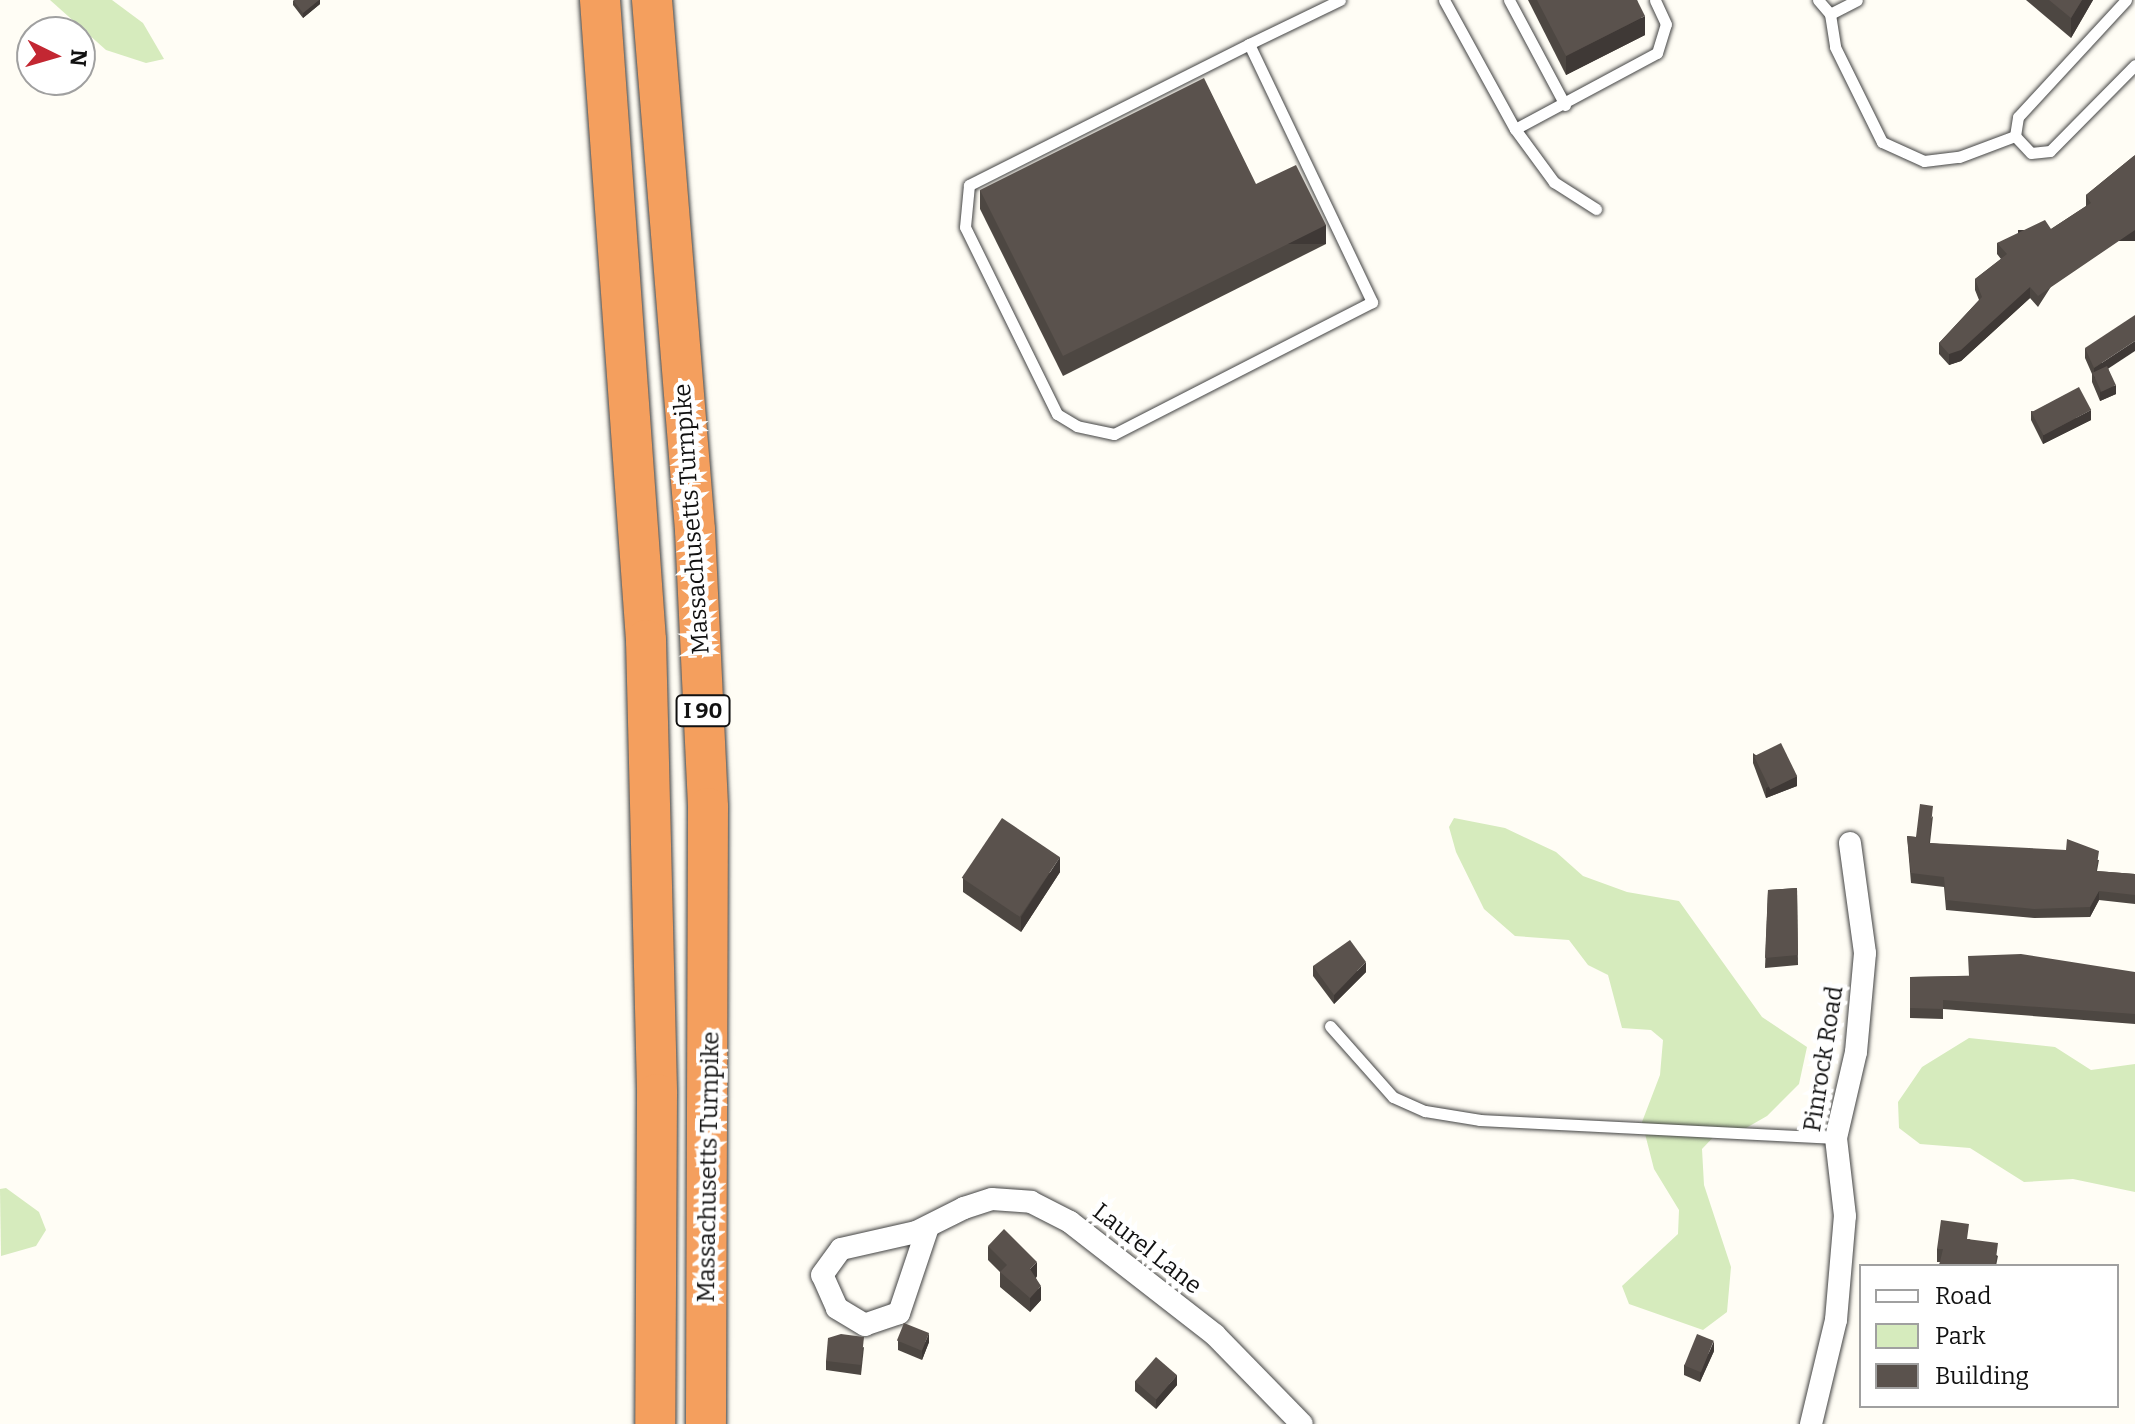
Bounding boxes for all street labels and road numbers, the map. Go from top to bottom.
street label: Massachusetts Turnpike [668,383,716,655]
road number: I 90 [675,693,731,729]
street label: Pinrock Road [1798,984,1850,1134]
street label: Massachusetts Turnpike [692,1031,726,1303]
street label: Laurel Lane [1087,1198,1207,1300]

